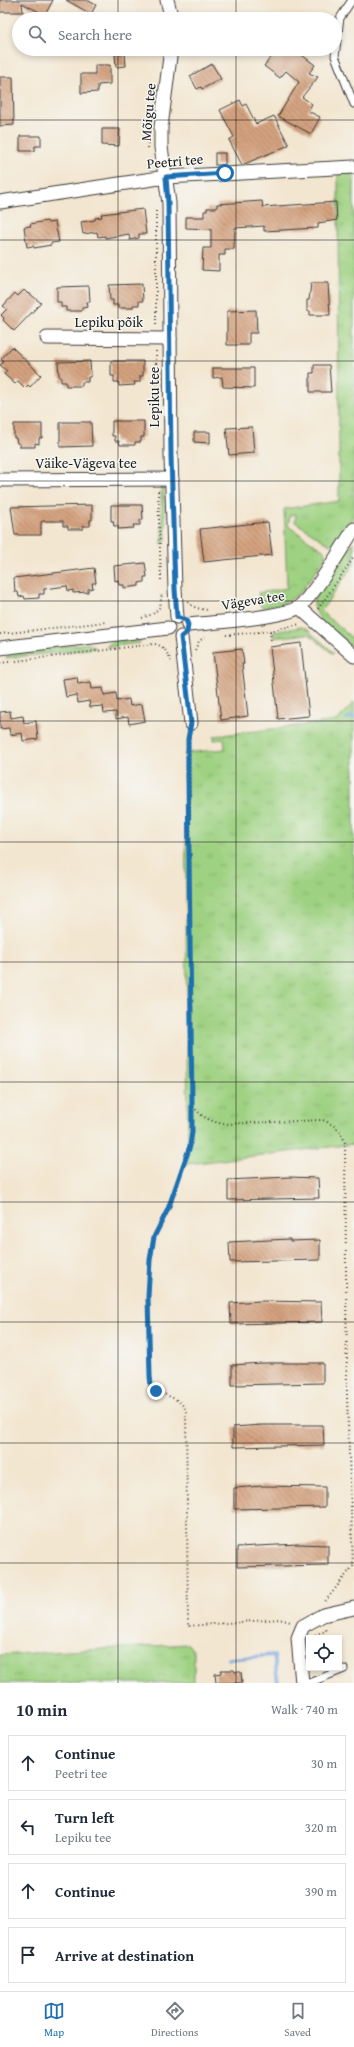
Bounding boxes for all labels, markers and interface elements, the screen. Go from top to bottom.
search box [12,12,342,56]
icon: search [26,23,48,45]
text: Search here [58,24,132,45]
street label: Mõigu tee [135,82,161,142]
street label: Peetri tee [146,149,204,173]
route start [216,164,234,182]
street label: Lepiku põik [75,312,144,332]
street label: Lepiku tee [144,366,164,427]
street label: Väike-Vägeva tee [35,453,137,473]
street label: Vägeva tee [220,585,286,615]
route end [147,1382,165,1400]
map controls [306,1635,342,1671]
button: locate [306,1635,342,1671]
text: 10 min [16,1697,67,1722]
text: Walk · 740 m [271,1700,338,1719]
text: Continue [55,1743,116,1764]
icon: ahead [17,1752,39,1774]
text: 30 m [311,1754,337,1773]
text: Peetri tee [55,1764,107,1783]
text: Turn left [55,1807,114,1828]
icon: left [17,1816,39,1838]
text: 320 m [305,1818,337,1837]
text: Lepiku tee [55,1828,111,1847]
icon: ahead [17,1880,39,1902]
text: Continue [55,1881,116,1902]
text: 390 m [305,1882,337,1901]
icon: arrive [17,1944,39,1966]
text: Arrive at destination [55,1945,194,1966]
tab: Map [43,2000,65,2040]
tab: Directions [151,2000,198,2040]
tab: Saved [284,2000,311,2040]

